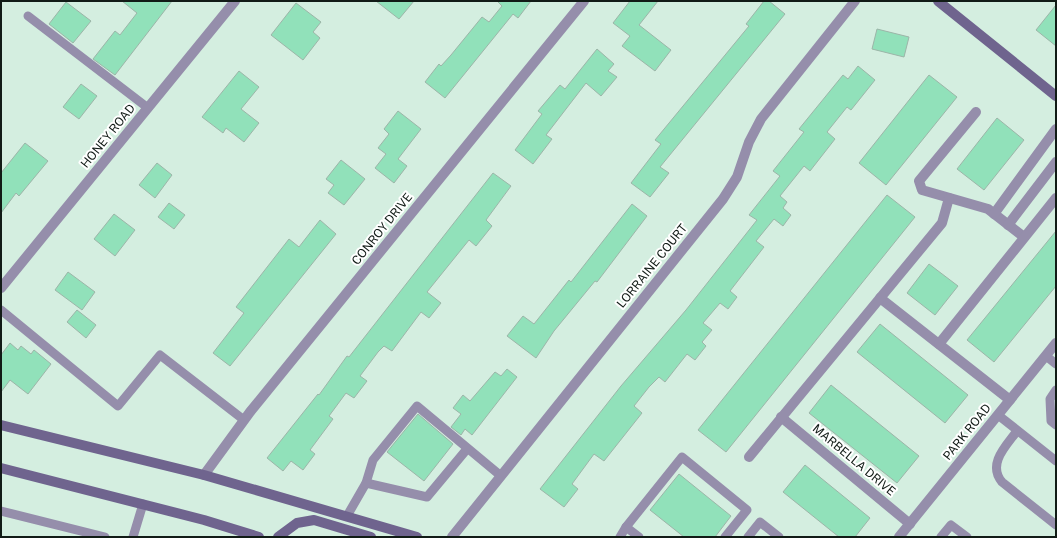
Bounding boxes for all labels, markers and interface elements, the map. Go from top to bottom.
street label: HONEY ROAD [78,101,138,171]
street label: CONROY DRIVE [349,190,415,268]
street label: LORRAINE COURT [614,221,690,311]
street label: PARK ROAD [940,401,994,463]
street label: MARBELLA DRIVE [810,421,898,499]

